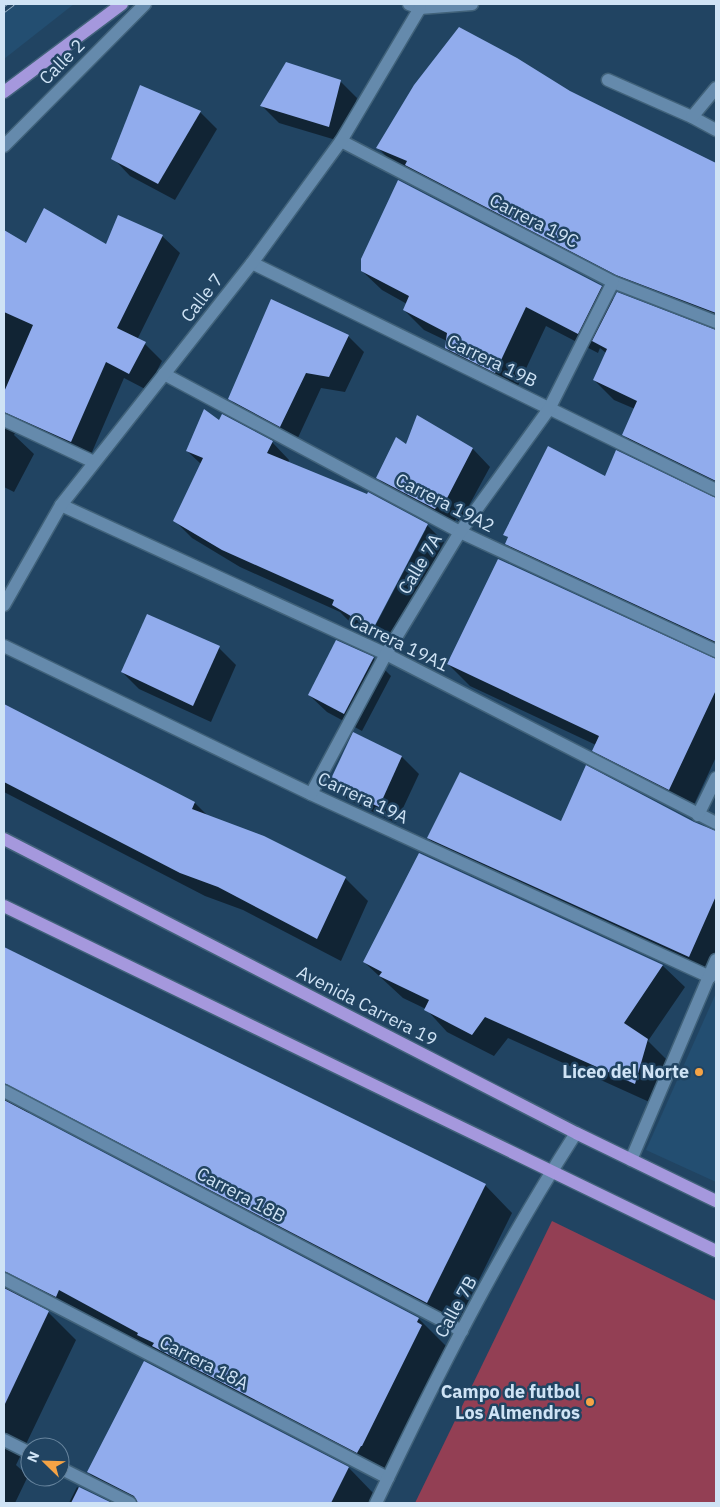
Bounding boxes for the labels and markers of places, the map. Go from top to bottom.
place label: Liceo del Norte [562,1060,689,1083]
marker: Liceo del Norte [693,1066,705,1078]
place label: Campo de futbol Los Almendros [441,1380,581,1424]
marker: Campo de futbol Los Almendros [584,1396,596,1408]

